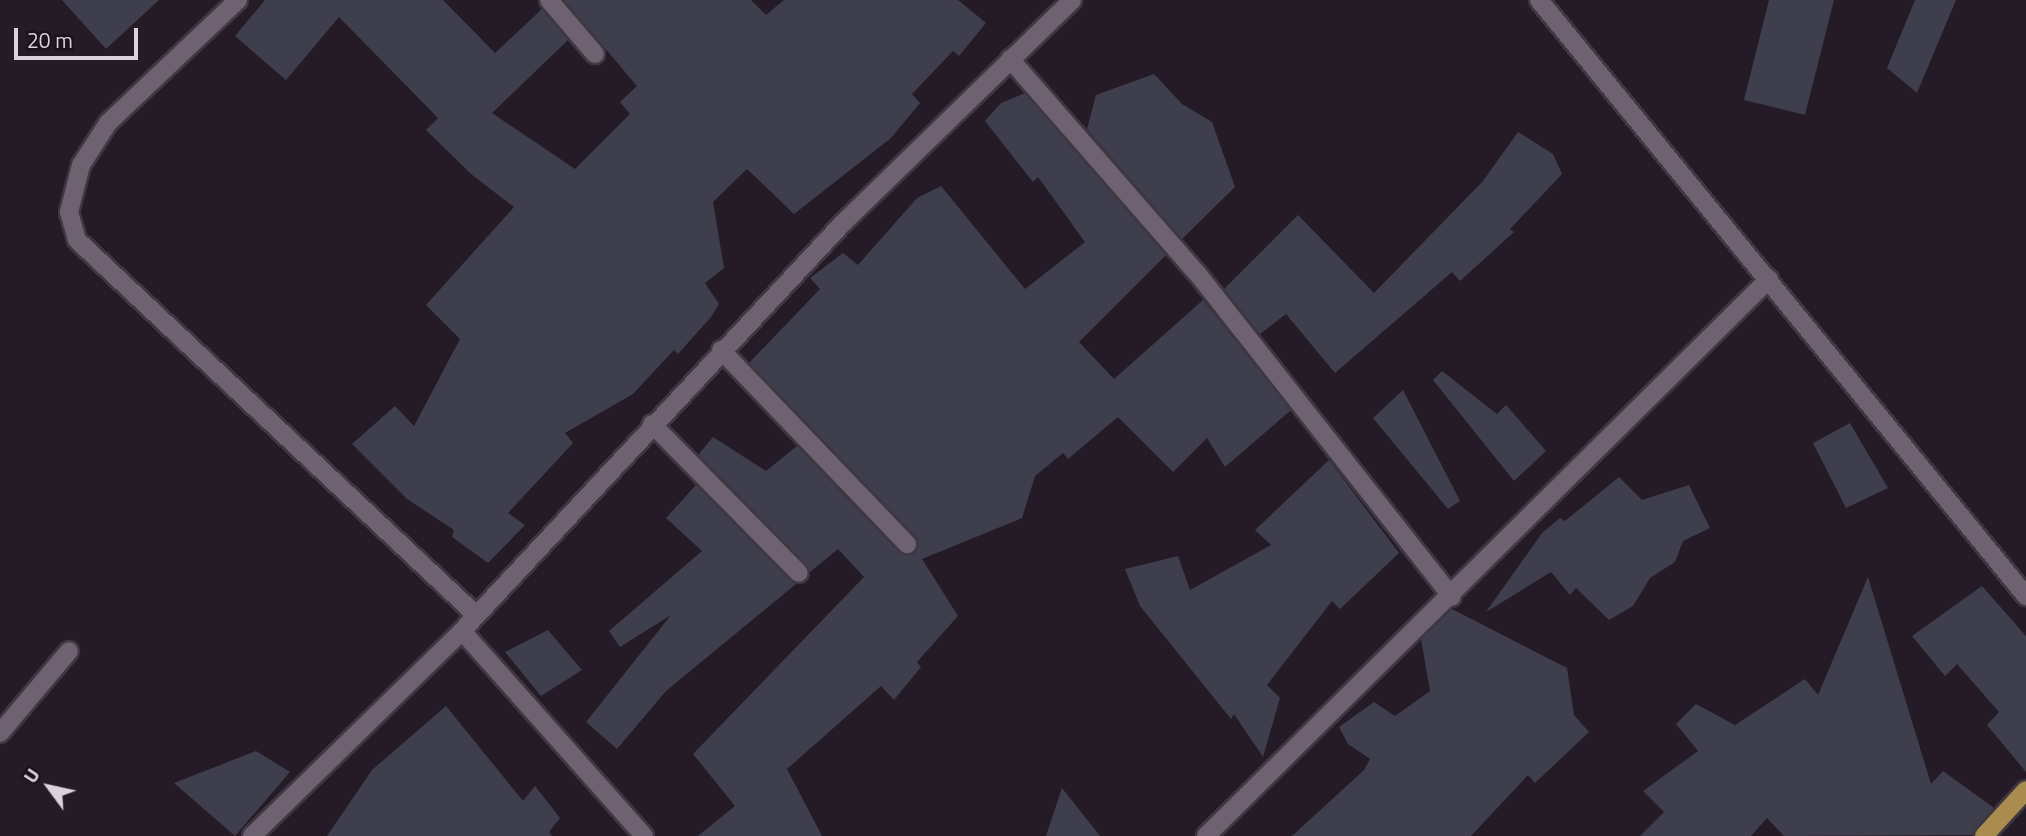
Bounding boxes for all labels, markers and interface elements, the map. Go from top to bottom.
scale bar [18,14,142,58]
text: 20 m [27,24,73,56]
north arrow [14,752,84,822]
text: U [15,762,47,788]

